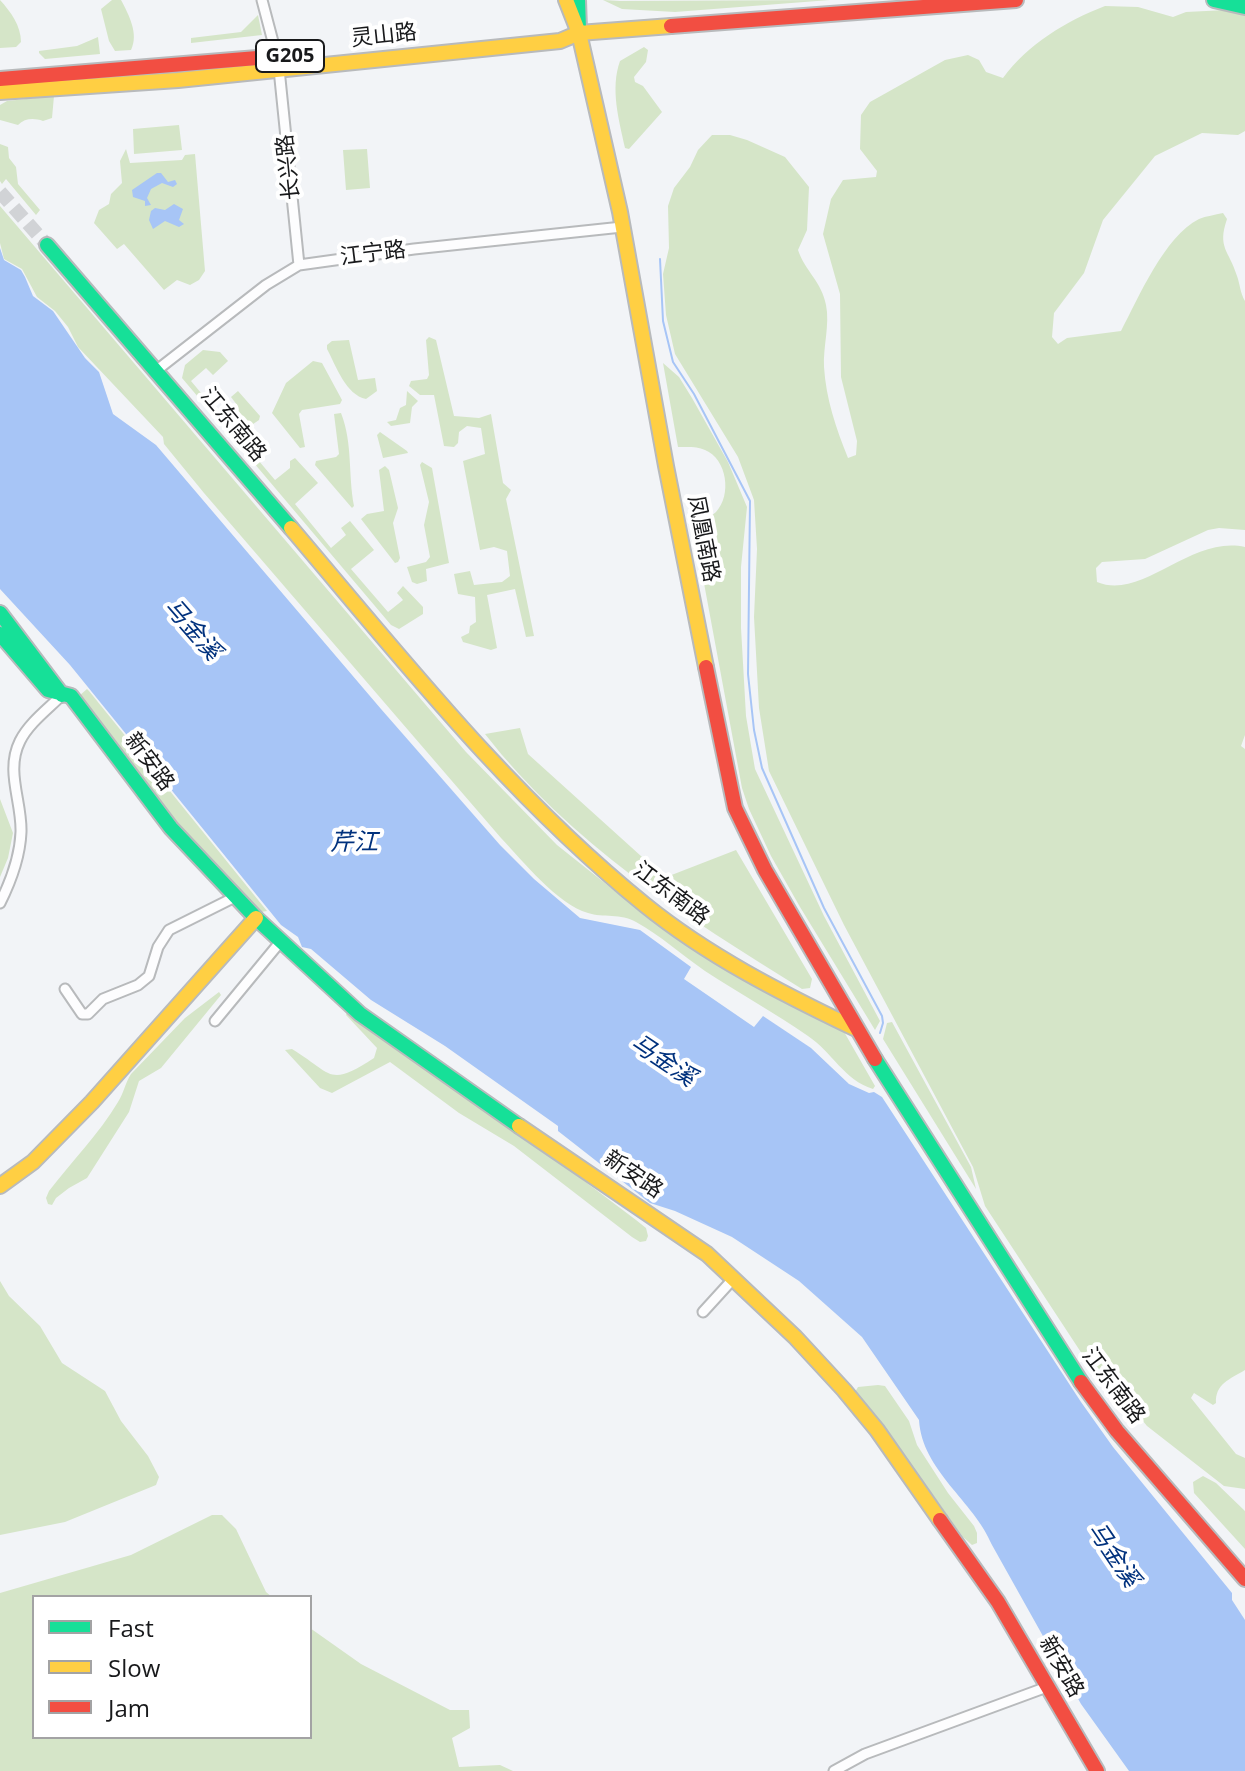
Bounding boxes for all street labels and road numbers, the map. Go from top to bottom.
street label: 灵山路 [350,19,418,53]
road number: G205 [256,40,324,72]
street label: 长兴路 [272,133,306,201]
street label: 江宁路 [339,237,407,271]
street label: 江东南路 [195,383,271,467]
street label: 凤凰南路 [682,493,724,585]
street label: 新安路 [119,728,179,796]
street label: 江东南路 [628,857,714,931]
street label: 新安路 [598,1146,668,1204]
street label: 江东南路 [1076,1343,1150,1429]
street label: 新安路 [1033,1632,1089,1702]

